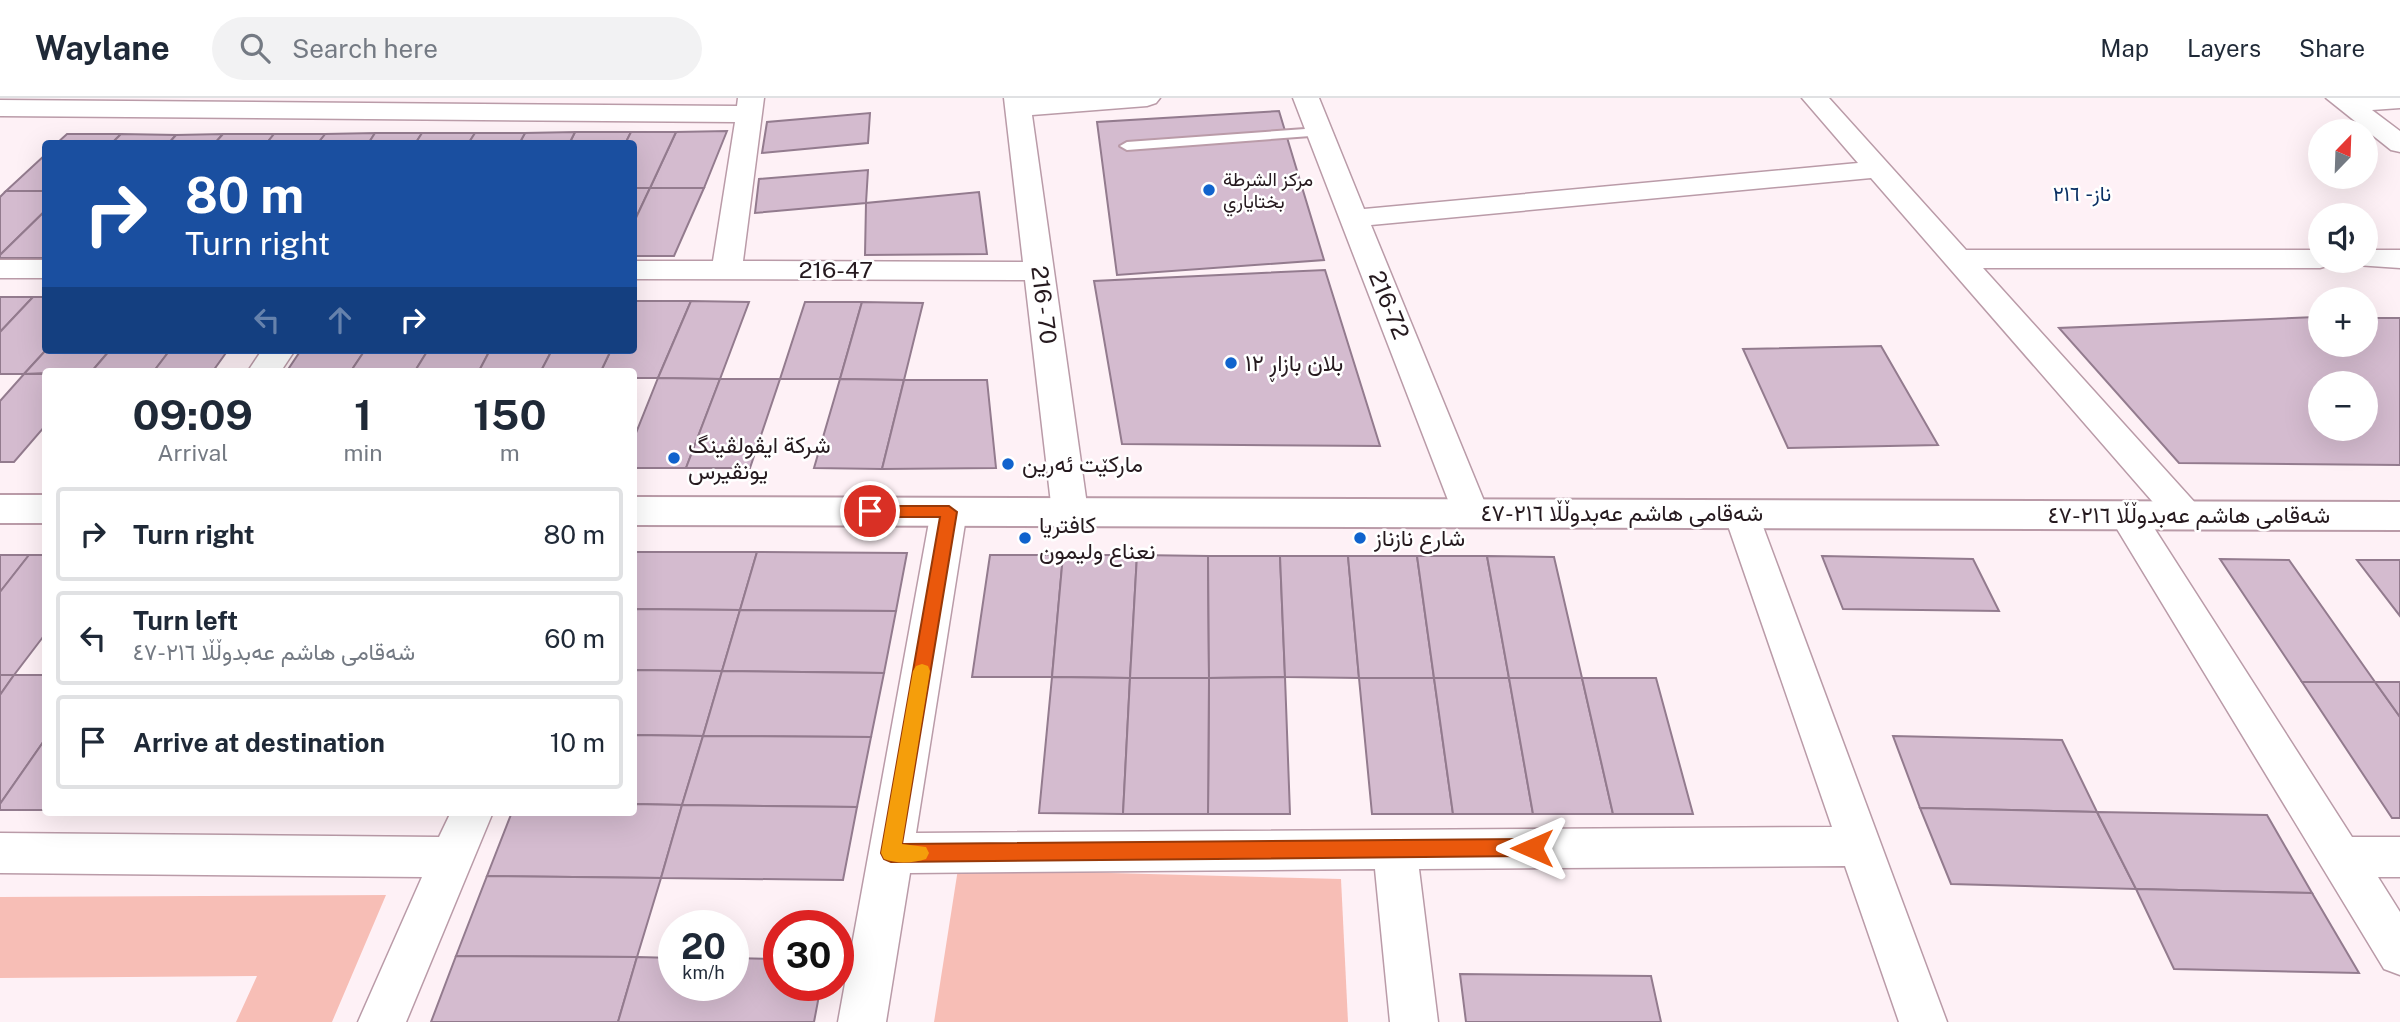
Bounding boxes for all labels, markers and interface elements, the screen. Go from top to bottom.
search box [212,17,702,80]
text: Waylane [35,29,170,67]
icon: search [236,29,274,67]
text: Search here [292,33,438,64]
text: Map [2100,34,2149,62]
text: Layers [2187,34,2261,62]
text: Share [2299,34,2365,62]
north arrow [2308,119,2378,189]
map controls [2308,119,2378,441]
text: 80 m [185,166,304,224]
icon: right [70,168,161,259]
place label: مركز الشرطة بختاياري [1223,168,1313,217]
district label: ناز - ٢١٦ [2053,181,2111,207]
marker: مركز الشرطة بختاياري [1201,182,1217,198]
button: sound [2308,203,2378,273]
text: Turn right [185,225,330,262]
street label: 216-47 [799,256,873,283]
street label: 216 - 70 [1026,264,1063,345]
street label: 216-72 [1364,267,1415,343]
button: + [2308,287,2378,357]
icon: left [248,301,286,339]
icon: ahead [321,301,359,339]
icon: right [394,301,432,339]
place label: بلان بازاڕ ١٢ [1245,349,1343,382]
marker: بلان بازاڕ ١٢ [1223,355,1239,371]
button: − [2308,371,2378,441]
text: 09:09 [133,390,253,439]
text: 1 [354,390,372,439]
text: 150 [473,390,546,439]
place label: شركة ايڤولڤينگ يونڤيرس [688,431,831,486]
text: Arrival [157,439,228,466]
text: min [344,439,383,466]
text: m [500,439,520,466]
marker: شركة ايڤولڤينگ يونڤيرس [666,450,682,466]
place label: مارکێت ئەرین [1022,450,1143,479]
marker: مارکێت ئەرین [1000,456,1016,472]
pin [840,481,900,541]
icon: arrive [851,492,889,530]
street label: شەقامی هاشم عەبدوڵڵا ٢١٦-٤٧ [1481,499,1763,528]
street label: شەقامی هاشم عەبدوڵڵا ٢١٦-٤٧ [2048,501,2330,530]
place label: كافتريا نعناع وليمون [1039,511,1155,567]
icon: right [74,515,112,553]
text: Turn right [133,519,255,550]
text: 80 m [544,519,605,550]
place label: شارع نازناز [1373,524,1465,554]
marker: كافتريا نعناع وليمون [1017,530,1033,546]
marker: شارع نازناز [1352,530,1368,546]
text: Turn left [133,605,238,636]
icon: left [74,619,112,657]
text: 60 m [544,623,605,654]
text: شەقامی هاشم عەبدوڵڵا ٢١٦-٤٧ [133,638,415,665]
icon: arrive [74,723,112,761]
text: Arrive at destination [133,727,385,758]
text: 10 m [550,727,605,758]
position arrow [1495,811,1569,885]
speed limit sign: 30 [763,910,854,1001]
text: 20 [681,926,726,967]
text: km/h [682,962,725,983]

